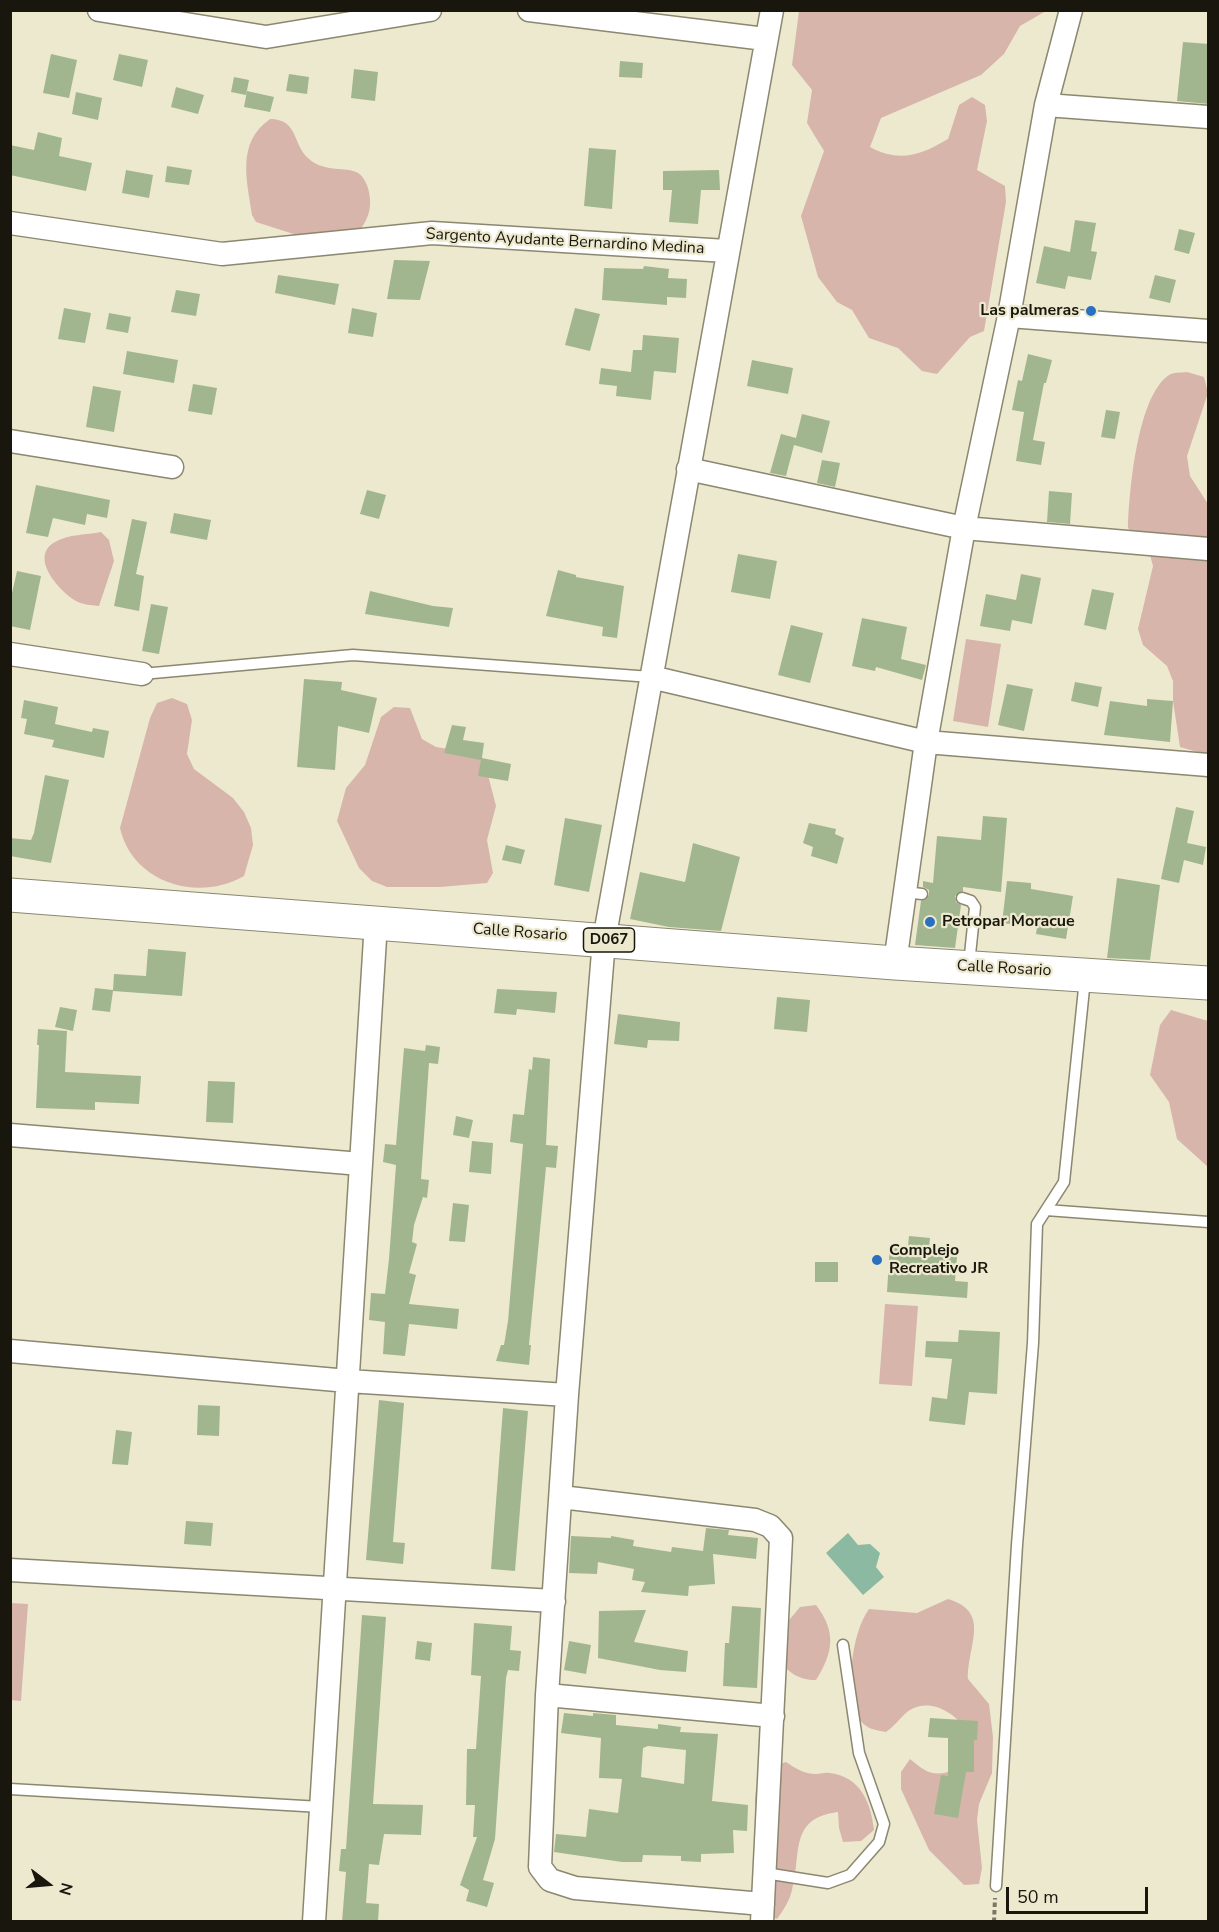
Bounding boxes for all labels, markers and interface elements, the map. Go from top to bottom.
street label: Sargento Ayudante Bernardino Medina [425,225,705,259]
place label: Las palmeras [980,301,1079,321]
marker: Las palmeras [1084,304,1098,318]
place label: Petropar Moracue [942,912,1075,932]
marker: Petropar Moracue [923,915,937,929]
street label: Calle Rosario [472,920,568,946]
road number: D067 [584,928,634,952]
street label: Calle Rosario [956,957,1052,981]
place label: Complejo Recreativo JR [889,1241,988,1279]
marker: Complejo Recreativo JR [870,1253,884,1267]
north arrow [18,1854,78,1914]
scale bar [1009,1875,1152,1913]
text: N [53,1880,78,1898]
text: 50 m [1017,1885,1059,1909]

